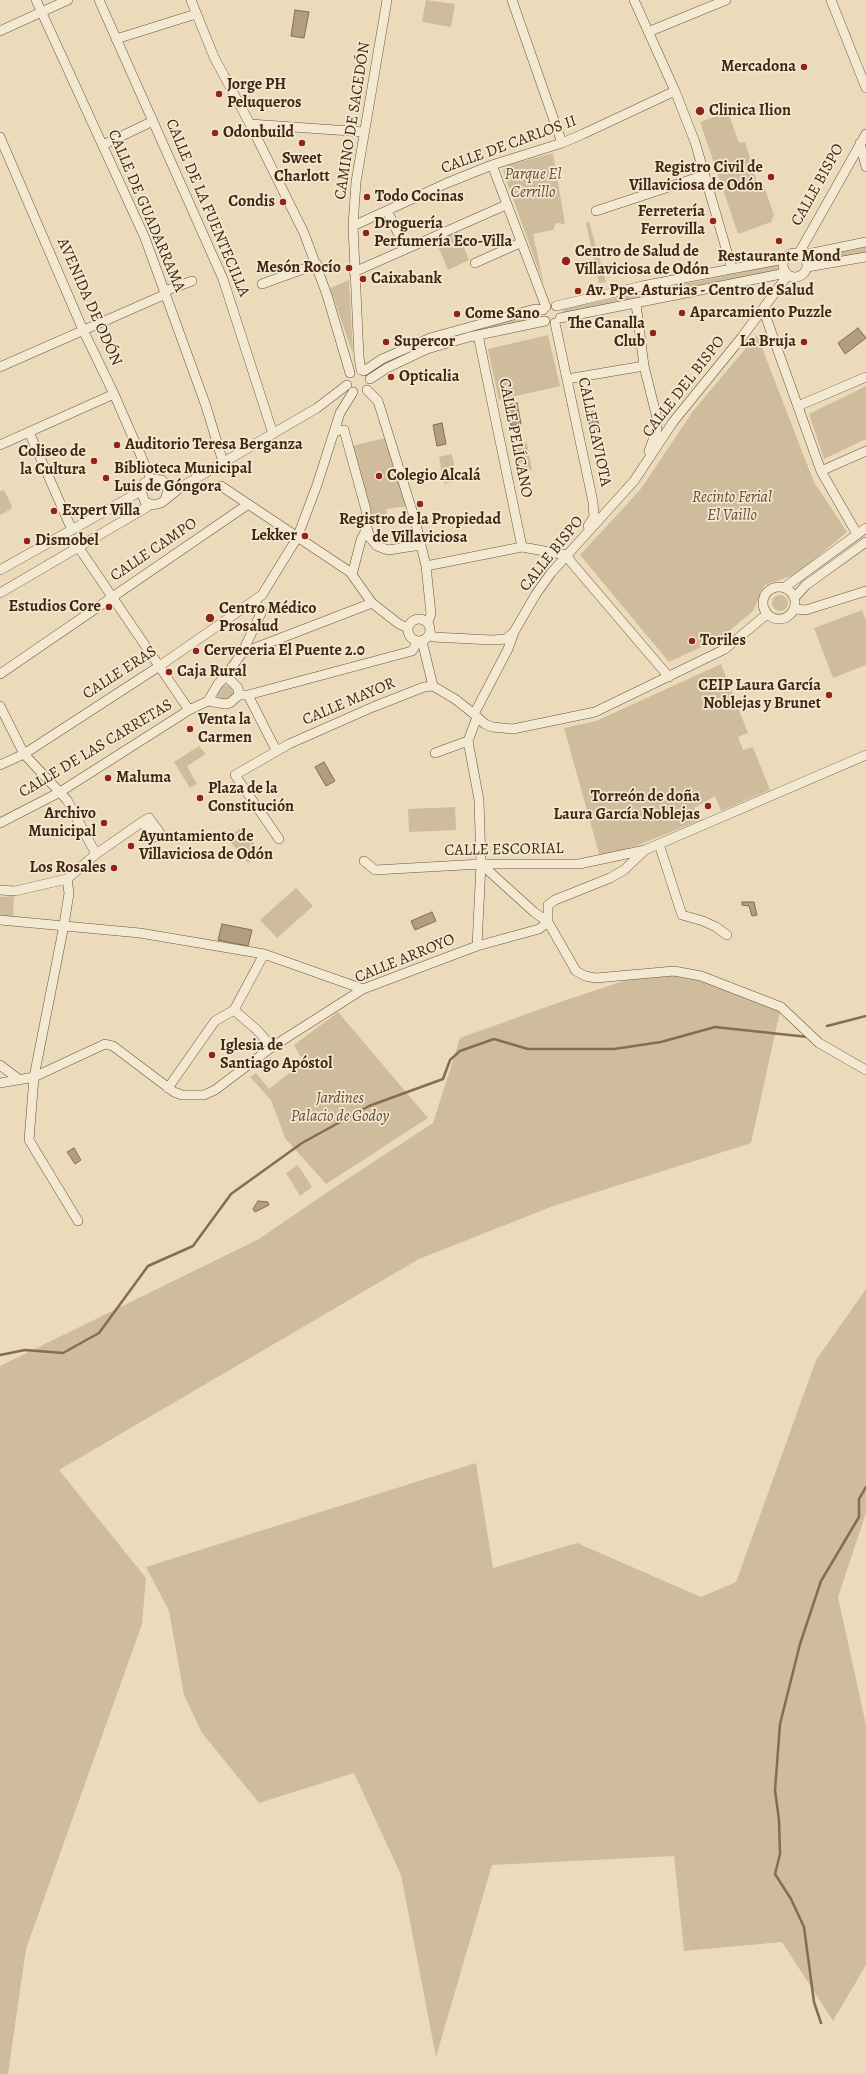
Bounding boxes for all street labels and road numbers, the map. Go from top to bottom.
street label: CAMINO DE SACEDÓN [331,41,375,201]
street label: CALLE DE CARLOS II [439,112,579,178]
street label: CALLE DE LA FUENTECILLA [161,116,253,300]
street label: CALLE DE GUADARRAMA [103,127,189,295]
street label: CALLE BISPO [787,140,849,230]
street label: AVENIDA DE ODÓN [52,235,126,369]
street label: CALLE DEL BISPO [638,333,730,441]
street label: CALLE GAVIOTA [573,376,615,488]
street label: CALLE PELÍCANO [494,377,536,499]
street label: CALLE BISPO [516,512,588,596]
street label: CALLE CAMPO [107,514,201,586]
street label: CALLE ERAS [79,642,161,704]
street label: CALLE MAYOR [300,674,398,730]
street label: CALLE DE LAS CARRETAS [16,696,176,802]
street label: CALLE ESCORIAL [444,839,564,861]
street label: CALLE ARROYO [352,930,458,988]

